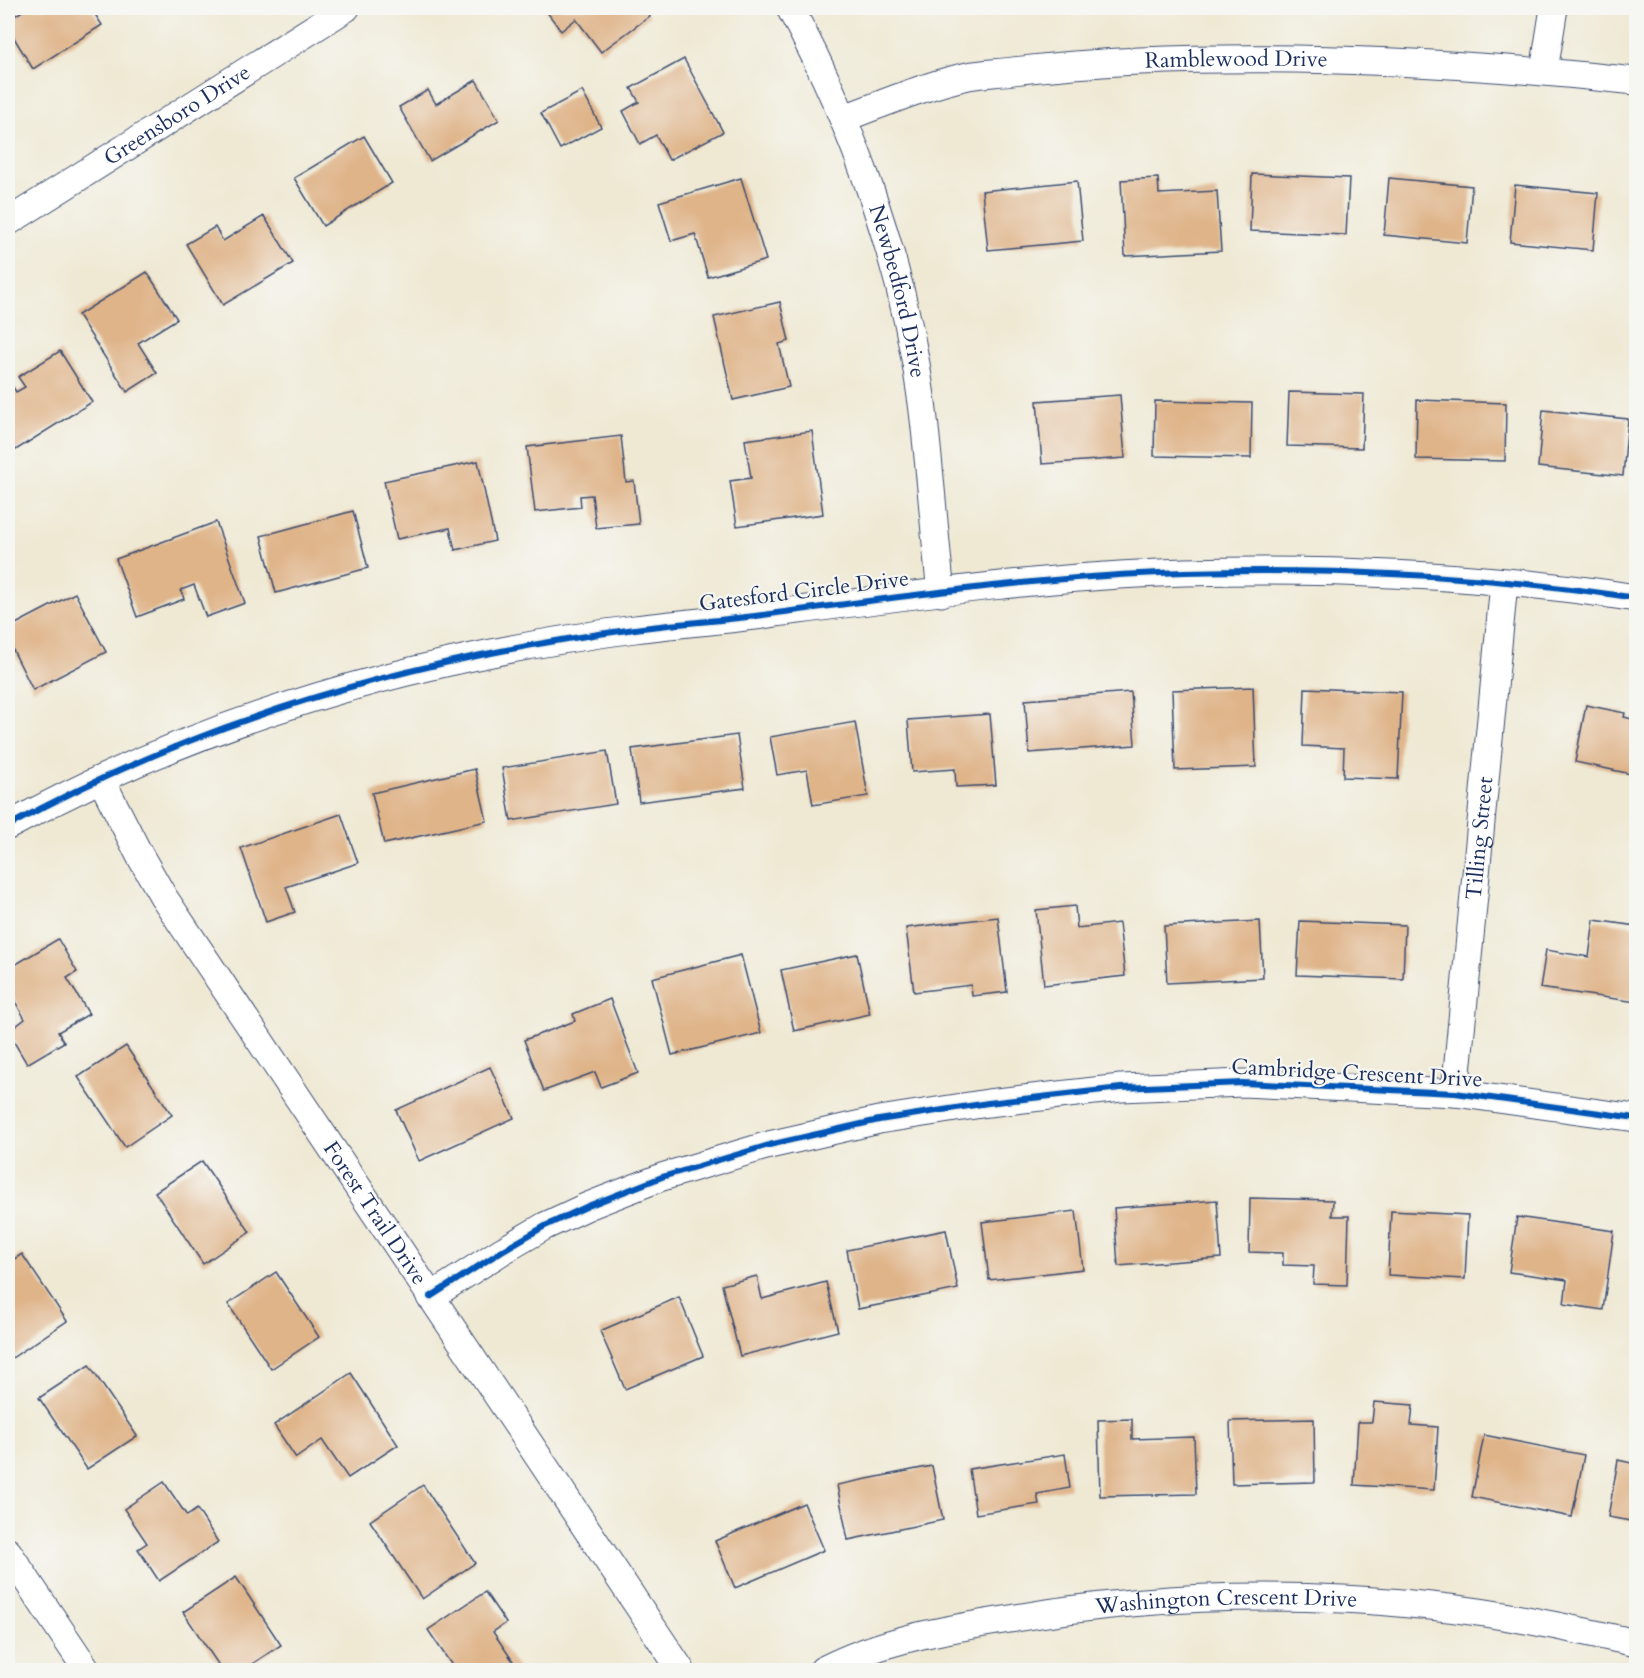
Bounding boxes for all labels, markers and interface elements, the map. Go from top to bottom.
street label: Ramblewood Drive [1144,44,1328,76]
street label: Greensboro Drive [98,57,256,173]
street label: Newbedford Drive [861,201,933,380]
street label: Gatesford Circle Drive [697,563,911,619]
street label: Tilling Street [1459,775,1500,901]
street label: Cambridge Crescent Drive [1231,1051,1483,1095]
street label: Forest Trail Drive [316,1135,434,1291]
street label: Washington Crescent Drive [1093,1582,1358,1622]

